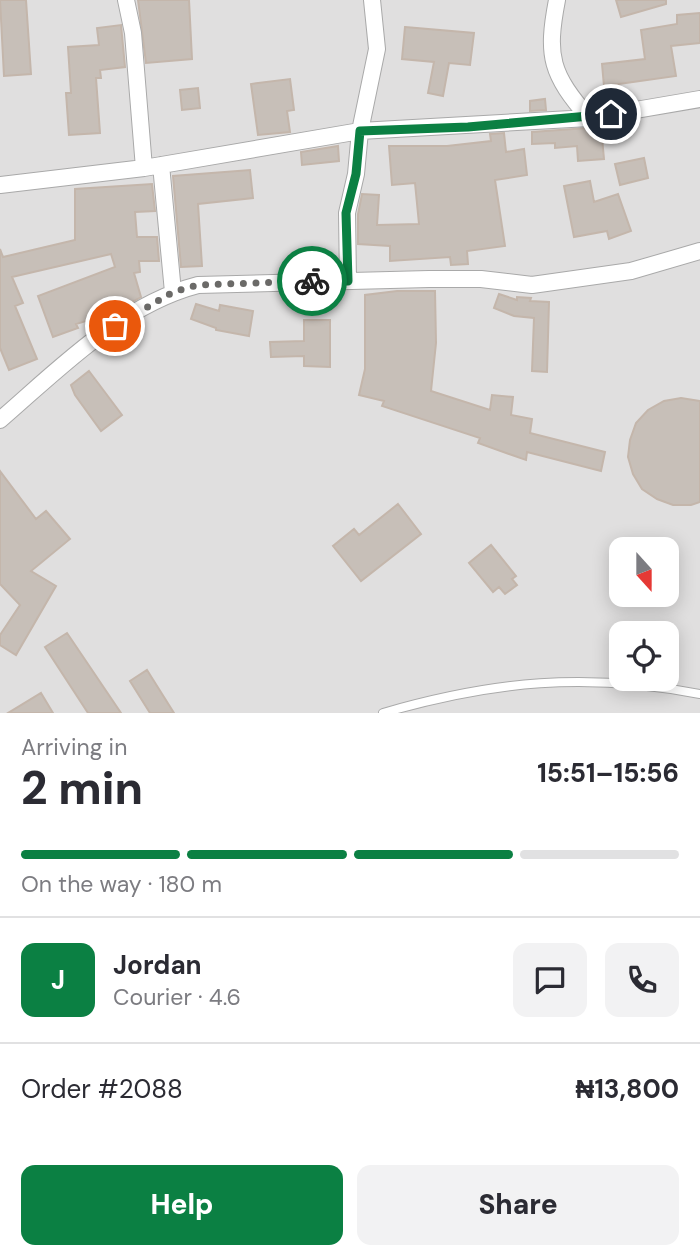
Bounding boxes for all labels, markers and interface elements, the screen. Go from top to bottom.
pin [581,84,641,144]
icon: home [592,95,630,133]
courier [277,246,347,316]
icon: bike [293,262,331,300]
pin [85,296,145,356]
icon: bag [96,307,134,345]
north arrow [609,537,679,607]
map controls [609,537,679,691]
button: locate [609,621,679,691]
text: Arriving in [21,732,127,762]
text: 15:51–15:56 [537,756,679,790]
text: 2 min [21,758,143,818]
text: On the way · 180 m [21,869,222,899]
button: chat [513,943,587,1017]
button: phone [605,943,679,1017]
text: Jordan [113,948,202,982]
text: J [51,963,65,997]
text: Courier · 4.6 [113,982,241,1012]
text: Order #2088 [21,1072,183,1106]
text: ₦13,800 [576,1072,679,1106]
button: Help [21,1165,343,1245]
button: Share [357,1165,679,1245]

